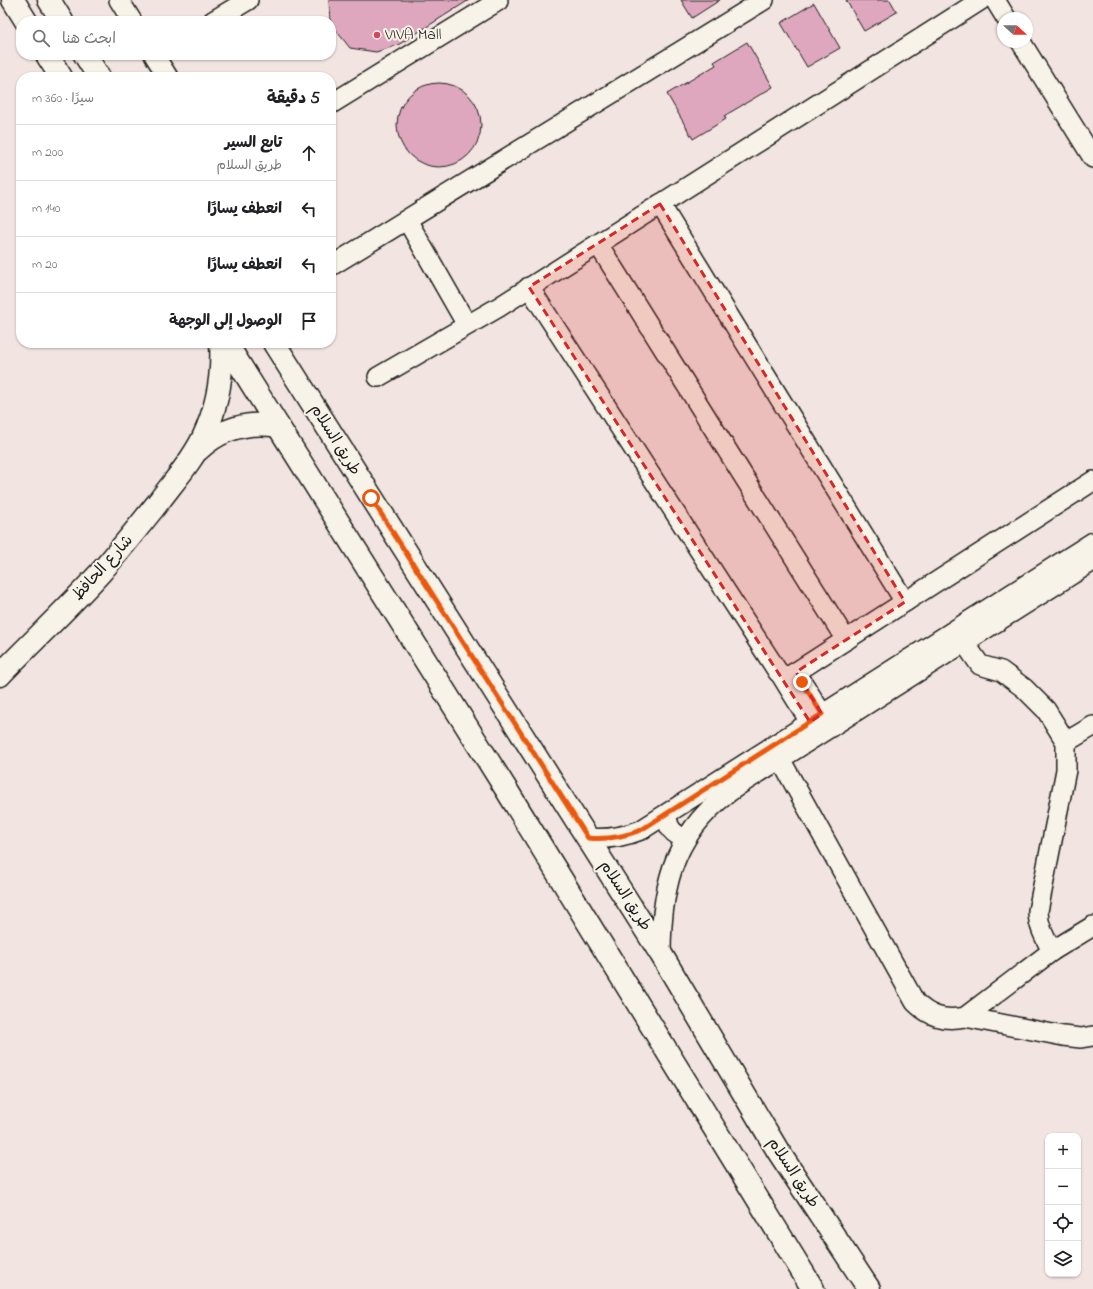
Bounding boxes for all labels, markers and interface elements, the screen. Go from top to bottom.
north arrow [997,12,1033,48]
search box [16,16,336,60]
place label: VIVA Mall [384,23,442,47]
icon: search [30,27,52,49]
text: ابحث هنا [62,28,116,50]
marker: VIVA Mall [372,30,382,40]
text: 5 دقيقة [267,86,320,111]
text: سيرًا · 360 m [32,89,94,108]
text: تابع السير [225,132,282,154]
icon: ahead [298,142,320,164]
text: 200 m [32,143,63,162]
text: طريق السلام [217,156,282,175]
text: انعطف يسارًا [207,198,282,220]
icon: left [298,198,320,220]
text: 140 m [32,199,60,218]
text: انعطف يسارًا [207,254,282,276]
icon: left [298,254,320,276]
text: 20 m [32,255,57,274]
text: الوصول إلى الوجهة [169,310,282,332]
icon: arrive [298,310,320,332]
street label: طريق السلام [304,400,366,480]
route start [362,489,380,507]
street label: شارع الحافظ [67,530,139,606]
route end [793,673,811,691]
street label: طريق السلام [593,856,657,936]
street label: طريق السلام [761,1133,825,1213]
map controls [1045,1133,1081,1277]
button: + [1045,1133,1081,1169]
button: − [1045,1169,1081,1205]
button: locate [1045,1205,1081,1241]
button: layers [1045,1241,1081,1277]

